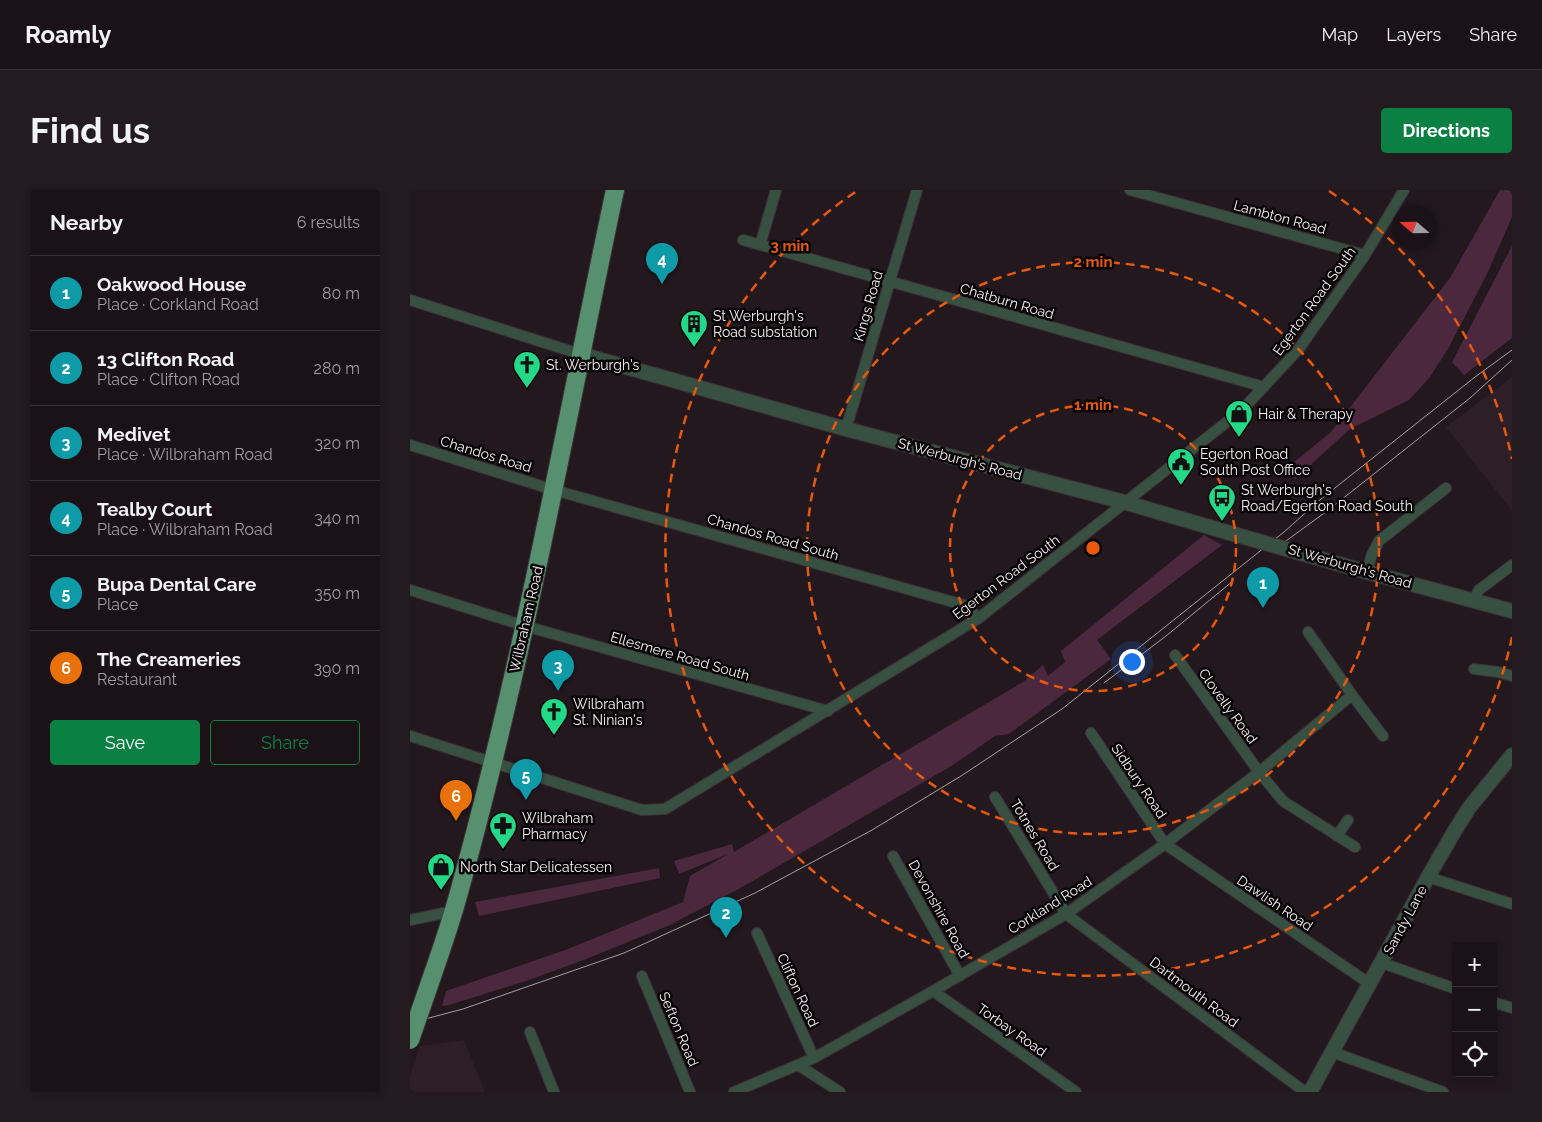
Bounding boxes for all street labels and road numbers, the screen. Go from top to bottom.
street label: Lambton Road [1232,197,1328,237]
street label: Egerton Road South [1269,244,1359,358]
street label: Kings Road [850,269,886,343]
street label: Chatburn Road [958,280,1056,322]
street label: Chandos Road [438,433,534,475]
street label: St Werburgh's Road [896,435,1024,483]
street label: Chandos Road South [705,511,841,563]
street label: Egerton Road South [949,532,1063,622]
street label: St Werburgh's Road [1286,541,1414,591]
street label: Wilbraham Road [506,564,546,674]
street label: Ellesmere Road South [609,628,751,684]
street label: Clovelly Road [1195,665,1261,747]
street label: Sidbury Road [1108,741,1170,821]
street label: Totnes Road [1007,797,1063,873]
street label: Devonshire Road [905,857,973,961]
street label: Dawlish Road [1234,872,1316,934]
street label: Corkland Road [1005,873,1095,937]
street label: Sandy Lane [1380,883,1430,957]
street label: Clifton Road [774,951,822,1029]
street label: Dartmouth Road [1147,953,1241,1031]
street label: Sefton Road [656,989,702,1069]
street label: Torbay Road [974,1000,1050,1060]

